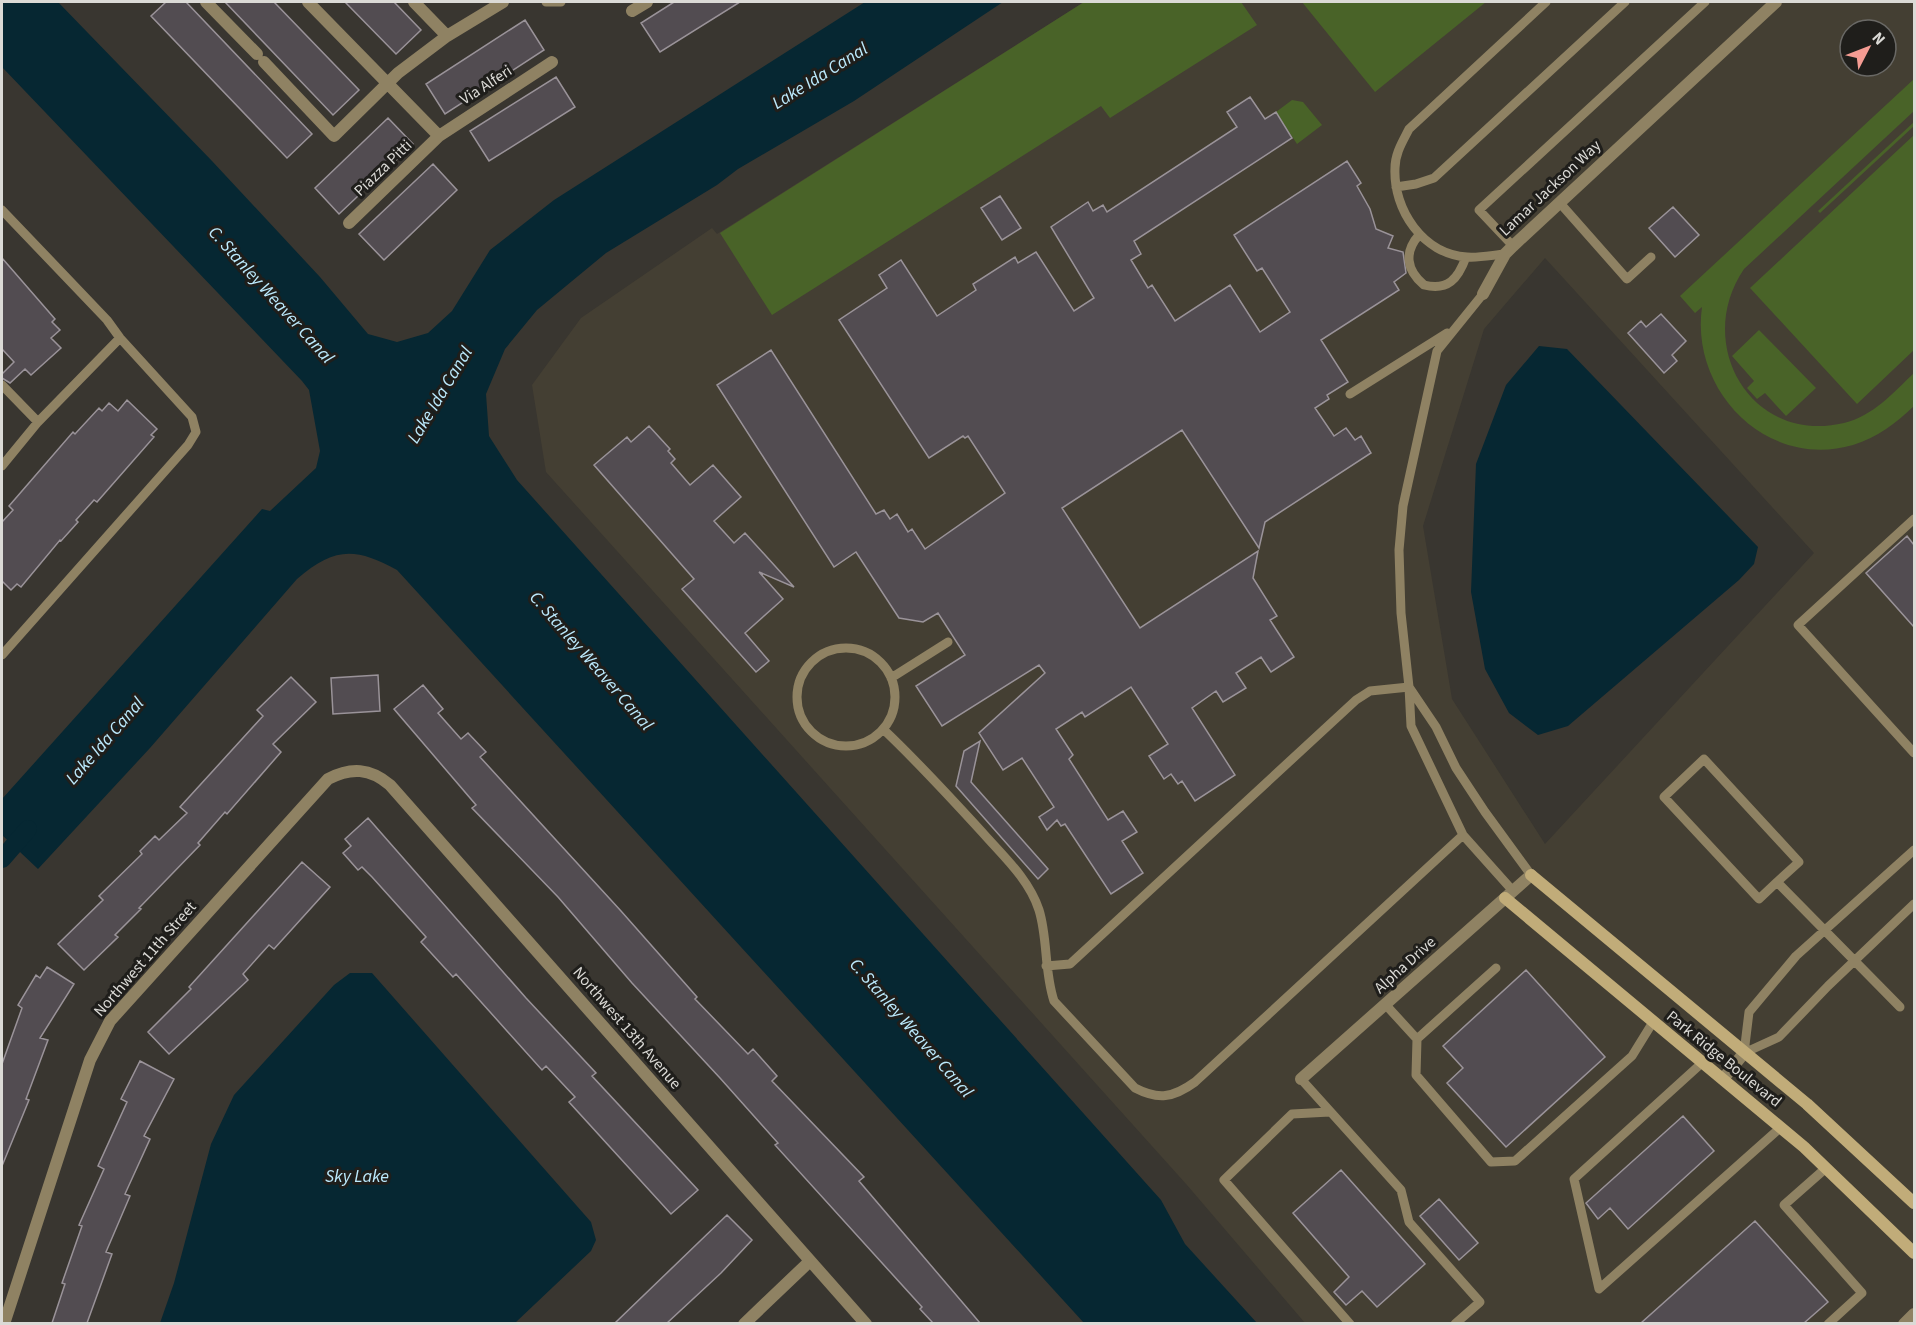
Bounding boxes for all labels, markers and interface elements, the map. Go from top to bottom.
north arrow [1838,18,1898,78]
text: N [1867,27,1890,50]
water label: Lake Ida Canal [767,36,873,115]
street label: Via Alferi [456,60,516,110]
street label: Piazza Pitti [349,135,417,201]
street label: Lamar Jackson Way [1494,135,1606,241]
water label: C. Stanley Weaver Canal [202,221,340,370]
water label: Lake Ida Canal [401,342,479,448]
water label: C. Stanley Weaver Canal [523,586,659,737]
water label: Lake Ida Canal [60,691,150,790]
street label: Northwest 11th Street [89,896,202,1021]
street label: Alpha Drive [1369,931,1441,999]
water label: C. Stanley Weaver Canal [843,953,979,1104]
street label: Northwest 13th Avenue [568,962,686,1094]
street label: Park Ridge Boulevard [1662,1006,1786,1112]
water label: Sky Lake [325,1164,389,1189]

